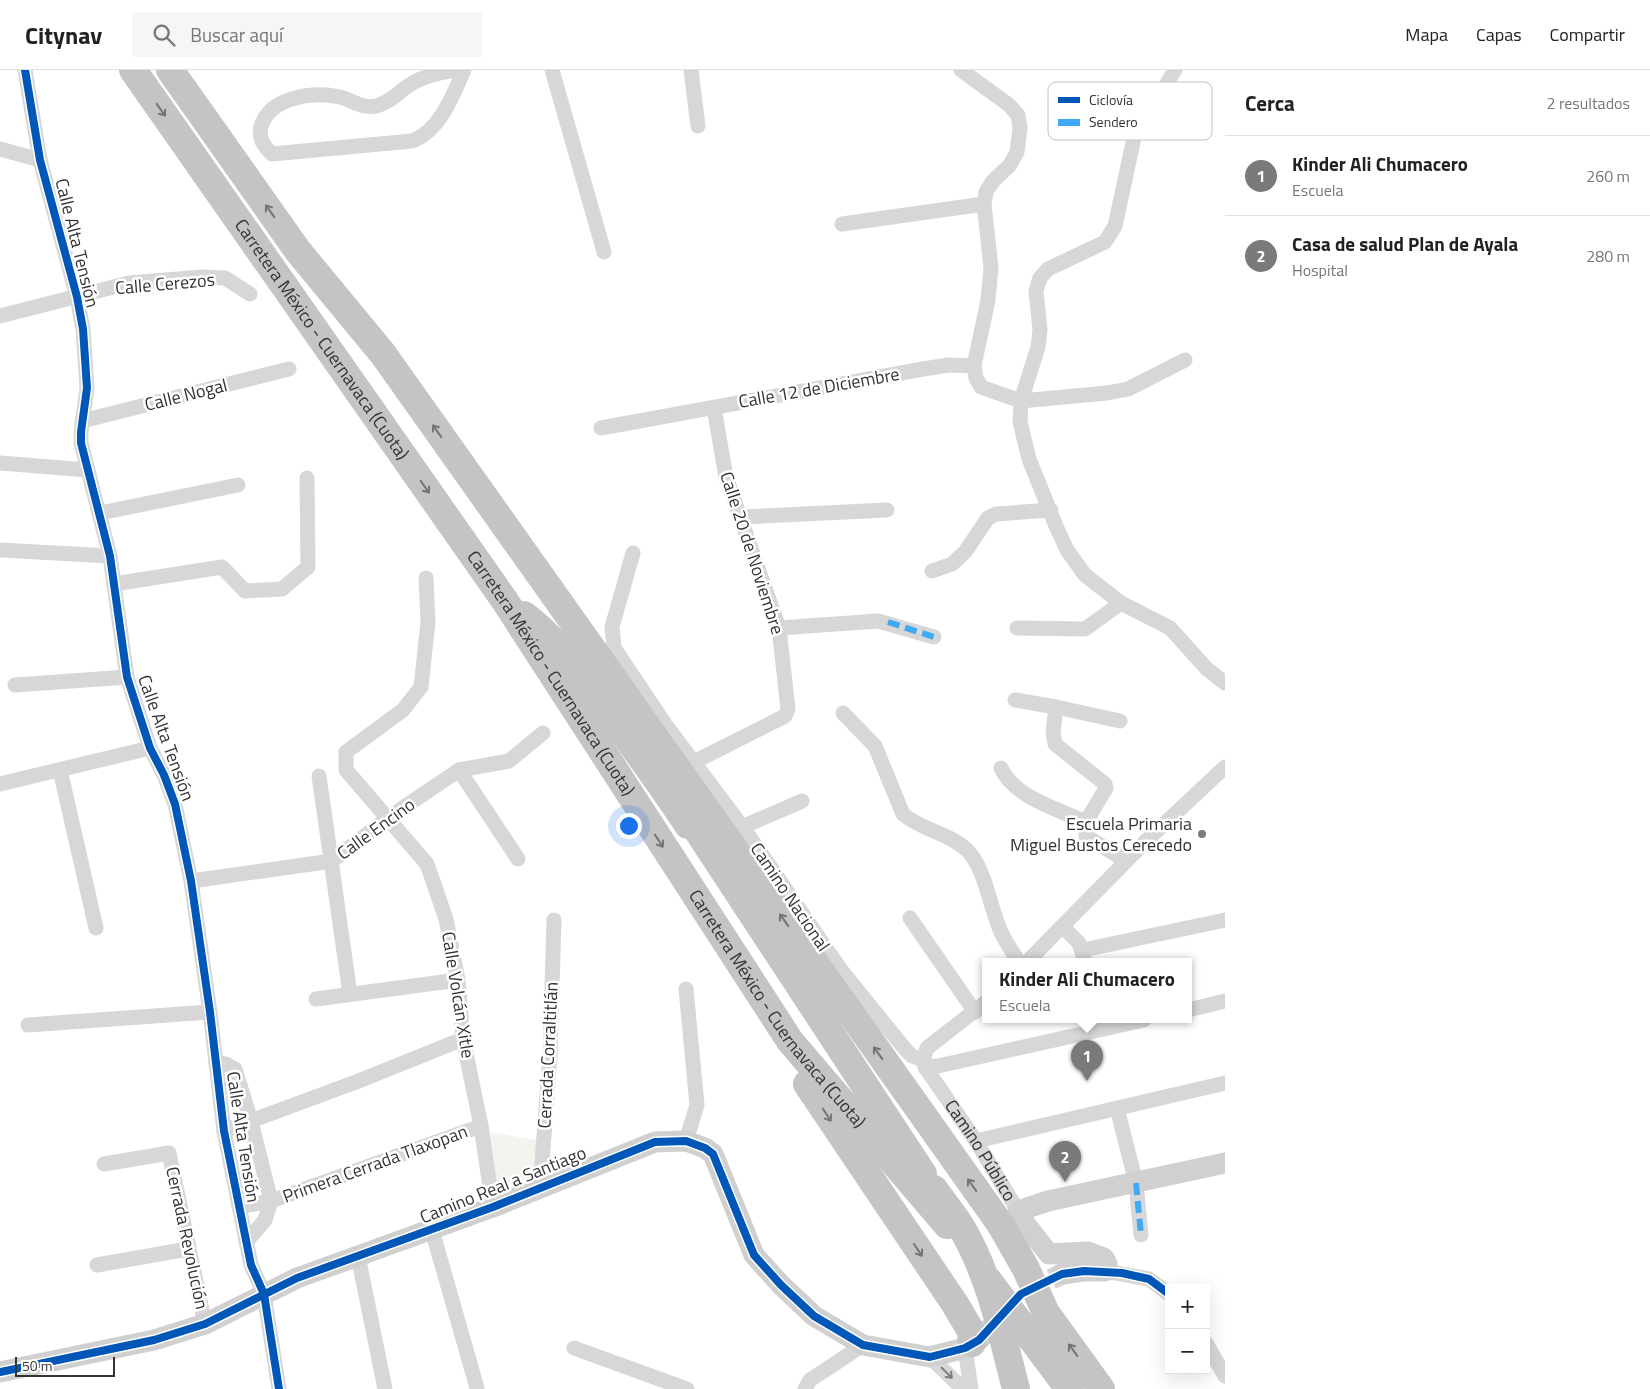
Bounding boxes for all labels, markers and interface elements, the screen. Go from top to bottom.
search box [132,12,482,57]
text: Citynav [25,17,102,53]
text: Buscar aquí [190,20,283,49]
icon: search [150,21,178,49]
text: Mapa [1405,21,1448,48]
text: Capas [1476,21,1522,48]
text: Compartir [1550,21,1625,48]
legend [1048,82,1212,140]
text: Cerca [1245,87,1295,119]
text: Ciclovía [1089,89,1133,110]
text: 2 resultados [1546,91,1630,115]
one-way arrow [156,103,166,117]
text: Sendero [1089,111,1138,132]
text: Kinder Ali Chumacero [1292,149,1468,178]
text: 1 [1257,164,1265,188]
text: 260 m [1586,164,1630,188]
street label: Calle Alta Tensión [48,175,107,310]
text: Escuela [1292,178,1344,202]
one-way arrow [265,204,275,218]
street label: Carretera México - Cuernavaca (Cuota) [228,213,416,465]
text: Casa de salud Plan de Ayala [1292,229,1518,258]
text: 2 [1257,244,1265,268]
text: 280 m [1586,244,1630,268]
text: Hospital [1292,258,1348,282]
street label: Calle Cerezos [114,266,216,301]
street label: Calle 12 de Diciembre [736,360,901,415]
street label: Calle Nogal [142,371,230,418]
one-way arrow [432,424,442,438]
street label: Calle 20 de Noviembre [713,468,792,638]
one-way arrow [420,479,430,493]
street label: Carretera México - Cuernavaca (Cuota) [461,545,642,801]
street label: Calle Alta Tensión [131,671,202,805]
street label: Calle Encino [331,791,420,866]
place label: Escuela Primaria Miguel Bustos Cerecedo [1010,810,1192,858]
your location [616,813,642,839]
marker: Escuela Primaria Miguel Bustos Cerecedo [1196,828,1208,840]
one-way arrow [654,834,664,848]
street label: Camino Nacional [744,837,837,957]
street label: Carretera México - Cuernavaca (Cuota) [682,884,873,1134]
one-way arrow [779,913,789,927]
street label: Calle Volcán Xitle [435,930,482,1060]
popup [982,958,1192,1023]
text: Kinder Ali Chumacero [999,964,1175,993]
street label: Cerrada Corraltitlán [530,981,565,1129]
text: Escuela [999,993,1051,1017]
pin: 1 [1071,1040,1103,1081]
one-way arrow [873,1046,883,1060]
street label: Calle Alta Tensión [220,1069,267,1204]
street label: Camino Público [938,1094,1023,1206]
one-way arrow [822,1108,833,1122]
street label: Primera Cerrada Tlaxopan [279,1117,471,1210]
street label: Camino Real a Santiago [415,1139,590,1230]
pin: 2 [1049,1141,1081,1182]
street label: Cerrada Revolución [159,1164,216,1312]
one-way arrow [967,1179,978,1192]
one-way arrow [913,1242,923,1256]
map controls [1165,1284,1210,1374]
button: + [1165,1284,1210,1329]
button: − [1165,1329,1210,1374]
one-way arrow [1067,1344,1078,1357]
scale bar [15,1354,115,1377]
text: 50 m [22,1355,52,1376]
one-way arrow [940,1367,953,1379]

